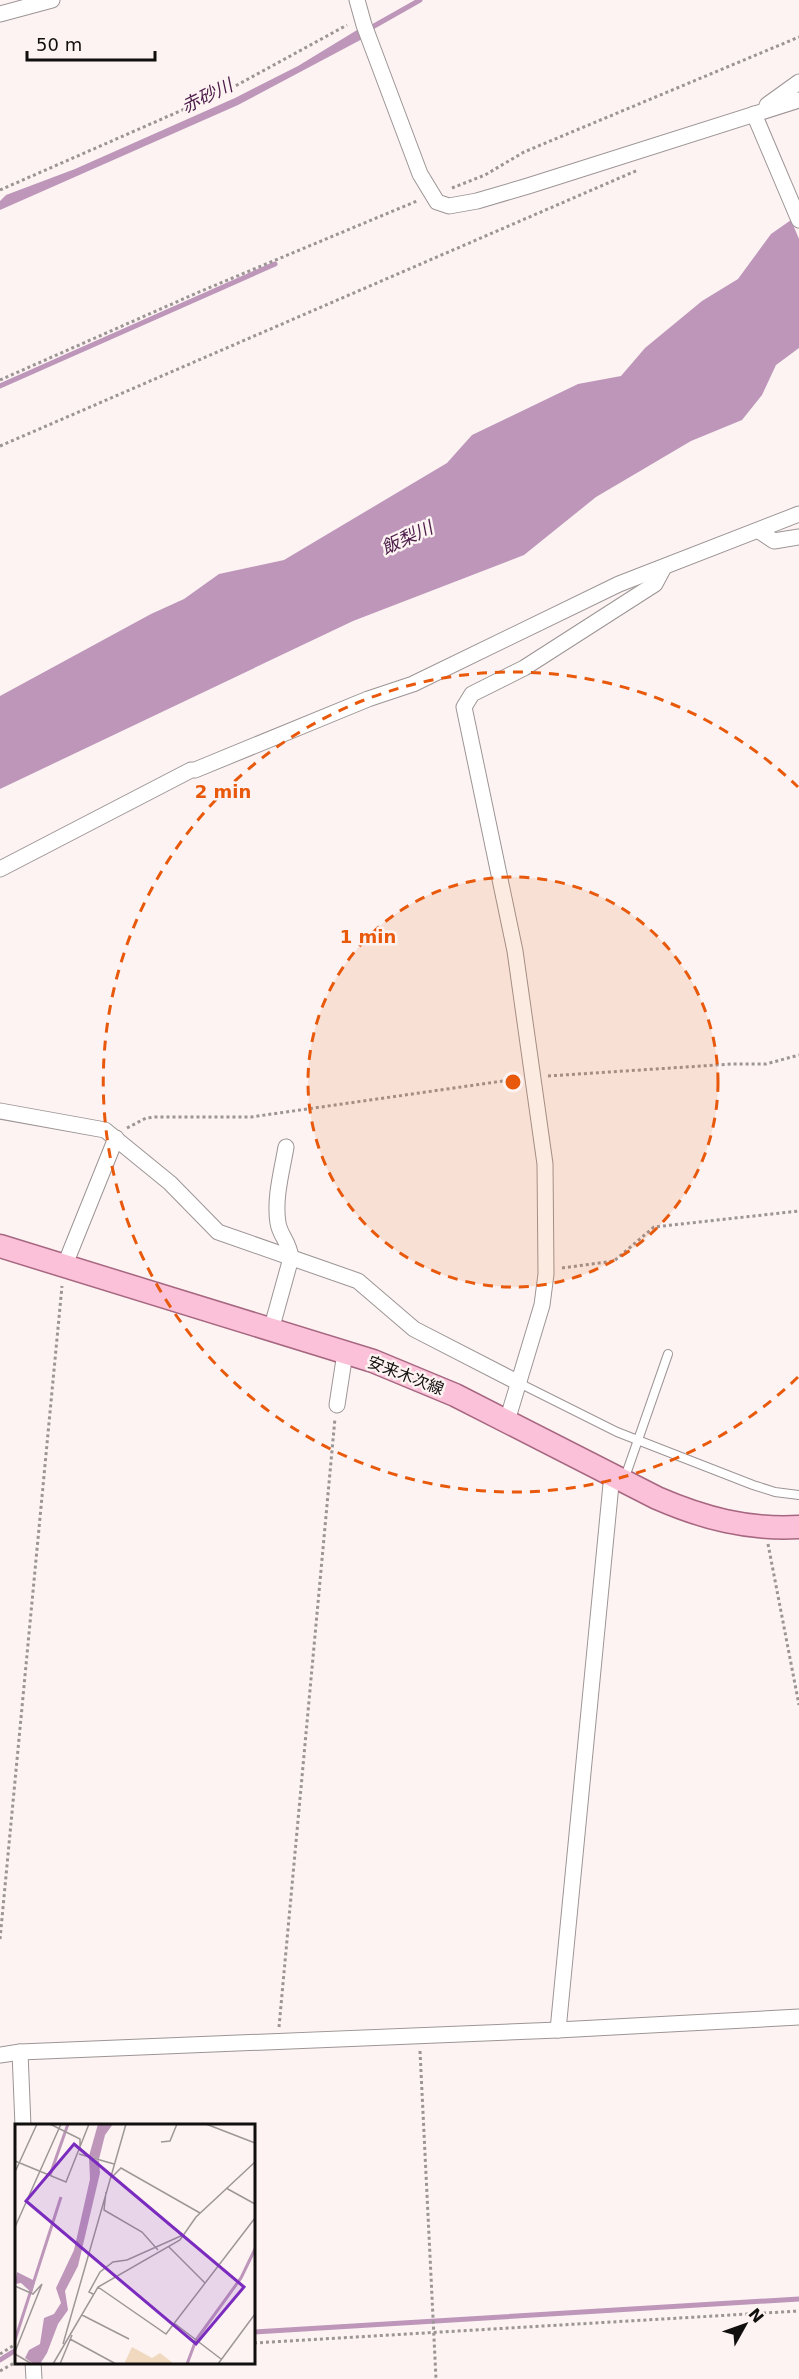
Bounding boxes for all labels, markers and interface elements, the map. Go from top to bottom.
scale bar [27,24,154,62]
text: 50 m [36,34,82,55]
water label: 赤砂川 [178,73,237,117]
water label: 飯梨川 [378,516,438,558]
text: 2 min [195,781,251,802]
text: 1 min [340,926,396,947]
centre of rings [503,1072,523,1092]
street label: 安来木次線 [365,1352,447,1399]
inset map [15,2124,255,2364]
north arrow [715,2295,775,2355]
text: N [745,2304,768,2327]

